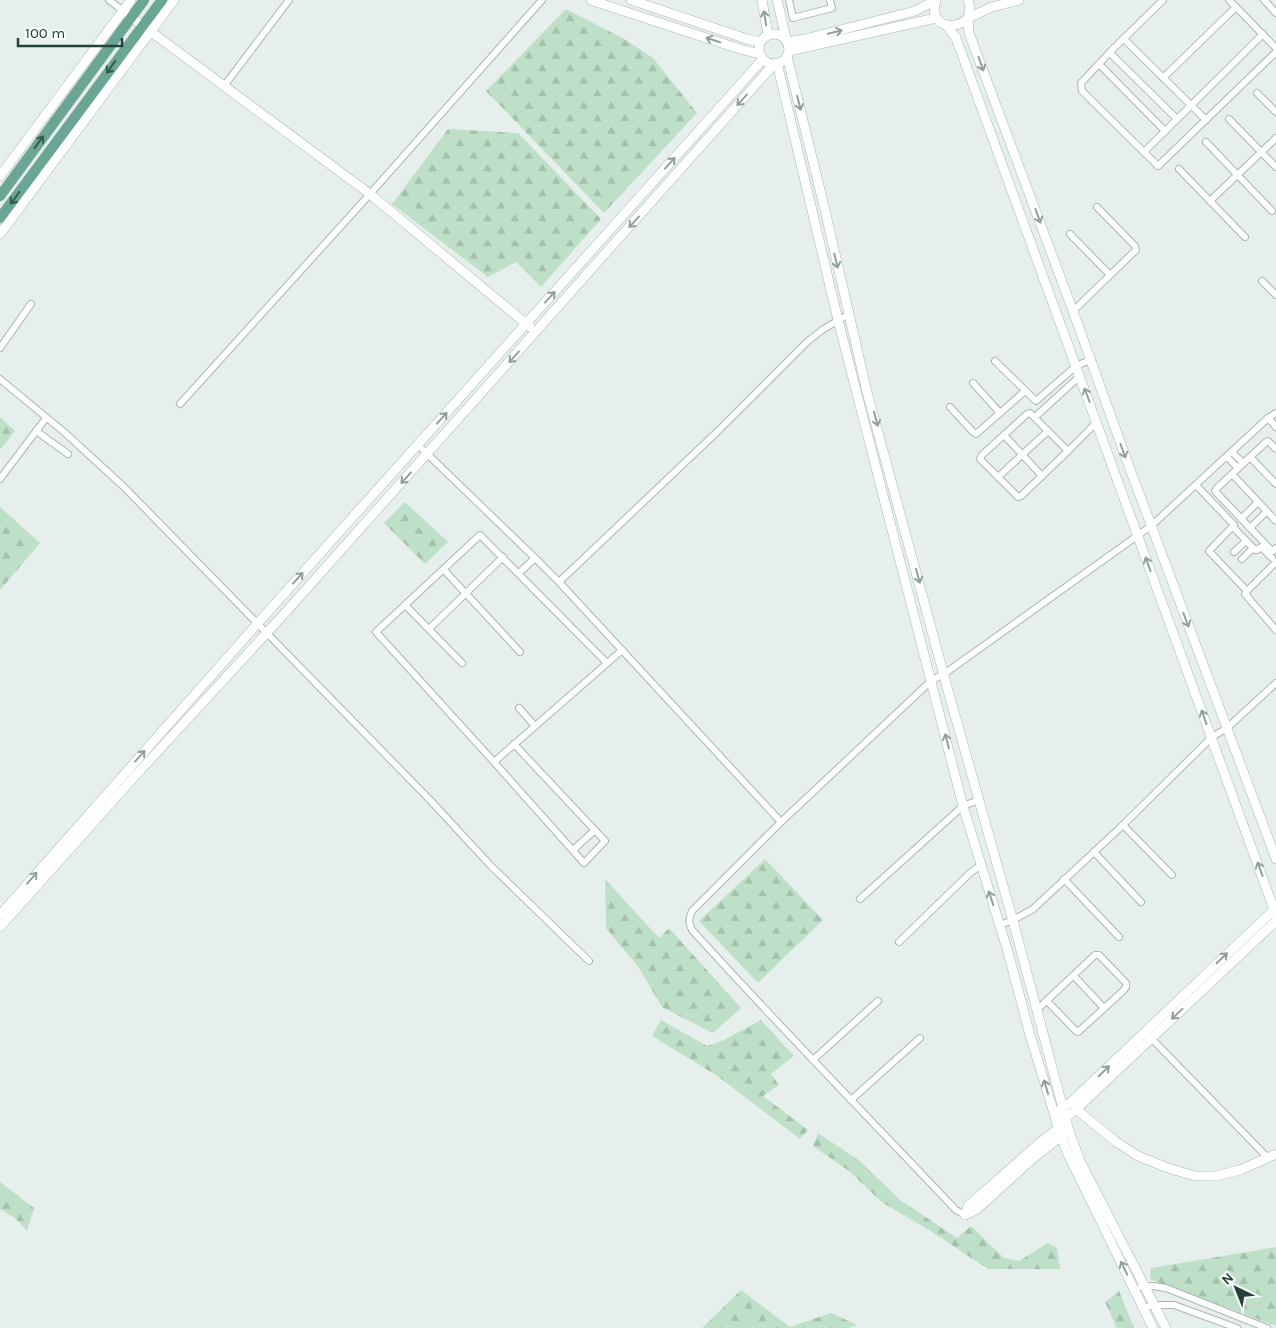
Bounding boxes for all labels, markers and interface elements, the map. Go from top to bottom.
one-way arrow [759,10,769,26]
scale bar [18,15,121,47]
text: 100 m [25,24,65,42]
one-way arrow [826,27,842,36]
one-way arrow [705,35,721,45]
one-way arrow [977,56,986,71]
one-way arrow [106,60,117,73]
one-way arrow [736,94,747,107]
one-way arrow [795,95,804,111]
one-way arrow [34,135,44,149]
one-way arrow [664,156,676,169]
one-way arrow [10,191,20,205]
one-way arrow [1034,208,1043,224]
one-way arrow [629,215,640,228]
one-way arrow [832,253,841,269]
one-way arrow [545,291,556,304]
one-way arrow [509,350,520,363]
one-way arrow [1082,388,1091,403]
one-way arrow [871,411,881,427]
one-way arrow [436,412,448,425]
one-way arrow [1119,443,1128,459]
one-way arrow [400,471,412,484]
one-way arrow [1143,557,1152,572]
one-way arrow [913,568,923,584]
one-way arrow [293,572,304,585]
one-way arrow [1182,612,1191,627]
one-way arrow [1199,709,1208,725]
one-way arrow [942,734,951,750]
one-way arrow [134,750,145,763]
one-way arrow [1255,862,1264,878]
one-way arrow [26,872,37,885]
one-way arrow [986,890,995,906]
one-way arrow [1216,952,1228,965]
one-way arrow [1171,1008,1183,1020]
one-way arrow [1098,1065,1111,1077]
one-way arrow [1041,1080,1051,1096]
one-way arrow [1119,1261,1128,1276]
north arrow [1211,1263,1261,1313]
text: N [1218,1269,1237,1289]

